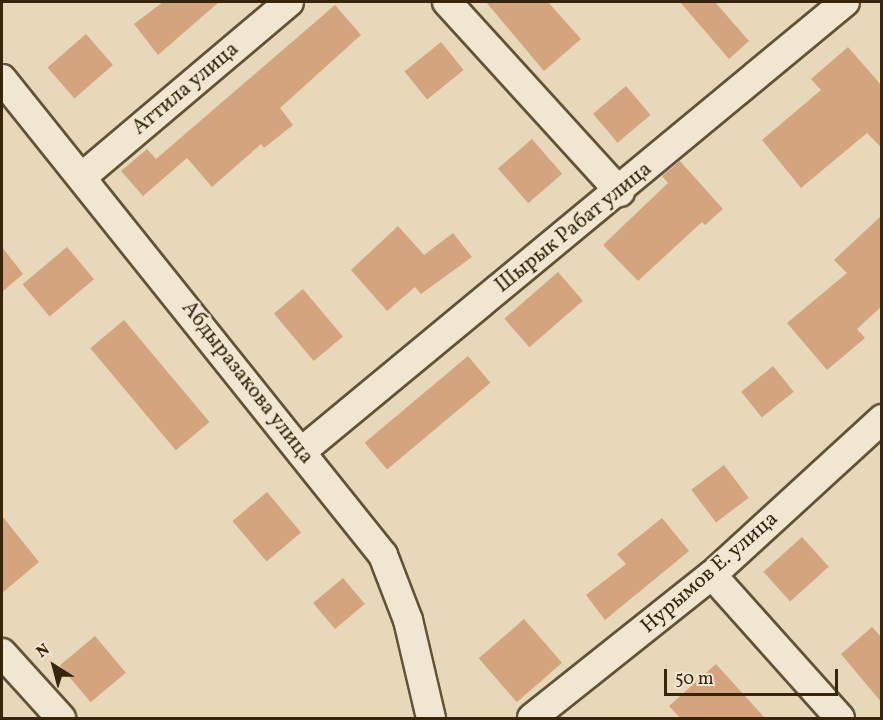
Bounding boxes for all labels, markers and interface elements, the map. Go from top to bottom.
street label: Аттила улица [127,37,245,141]
street label: Шырык Рабат улица [490,157,658,299]
street label: Абдыразакова улица [175,296,319,470]
street label: Нурымов Е. улица [636,506,784,640]
north arrow [24,636,84,696]
text: N [32,639,55,664]
scale bar [667,657,841,695]
text: 50 m [675,667,714,692]

